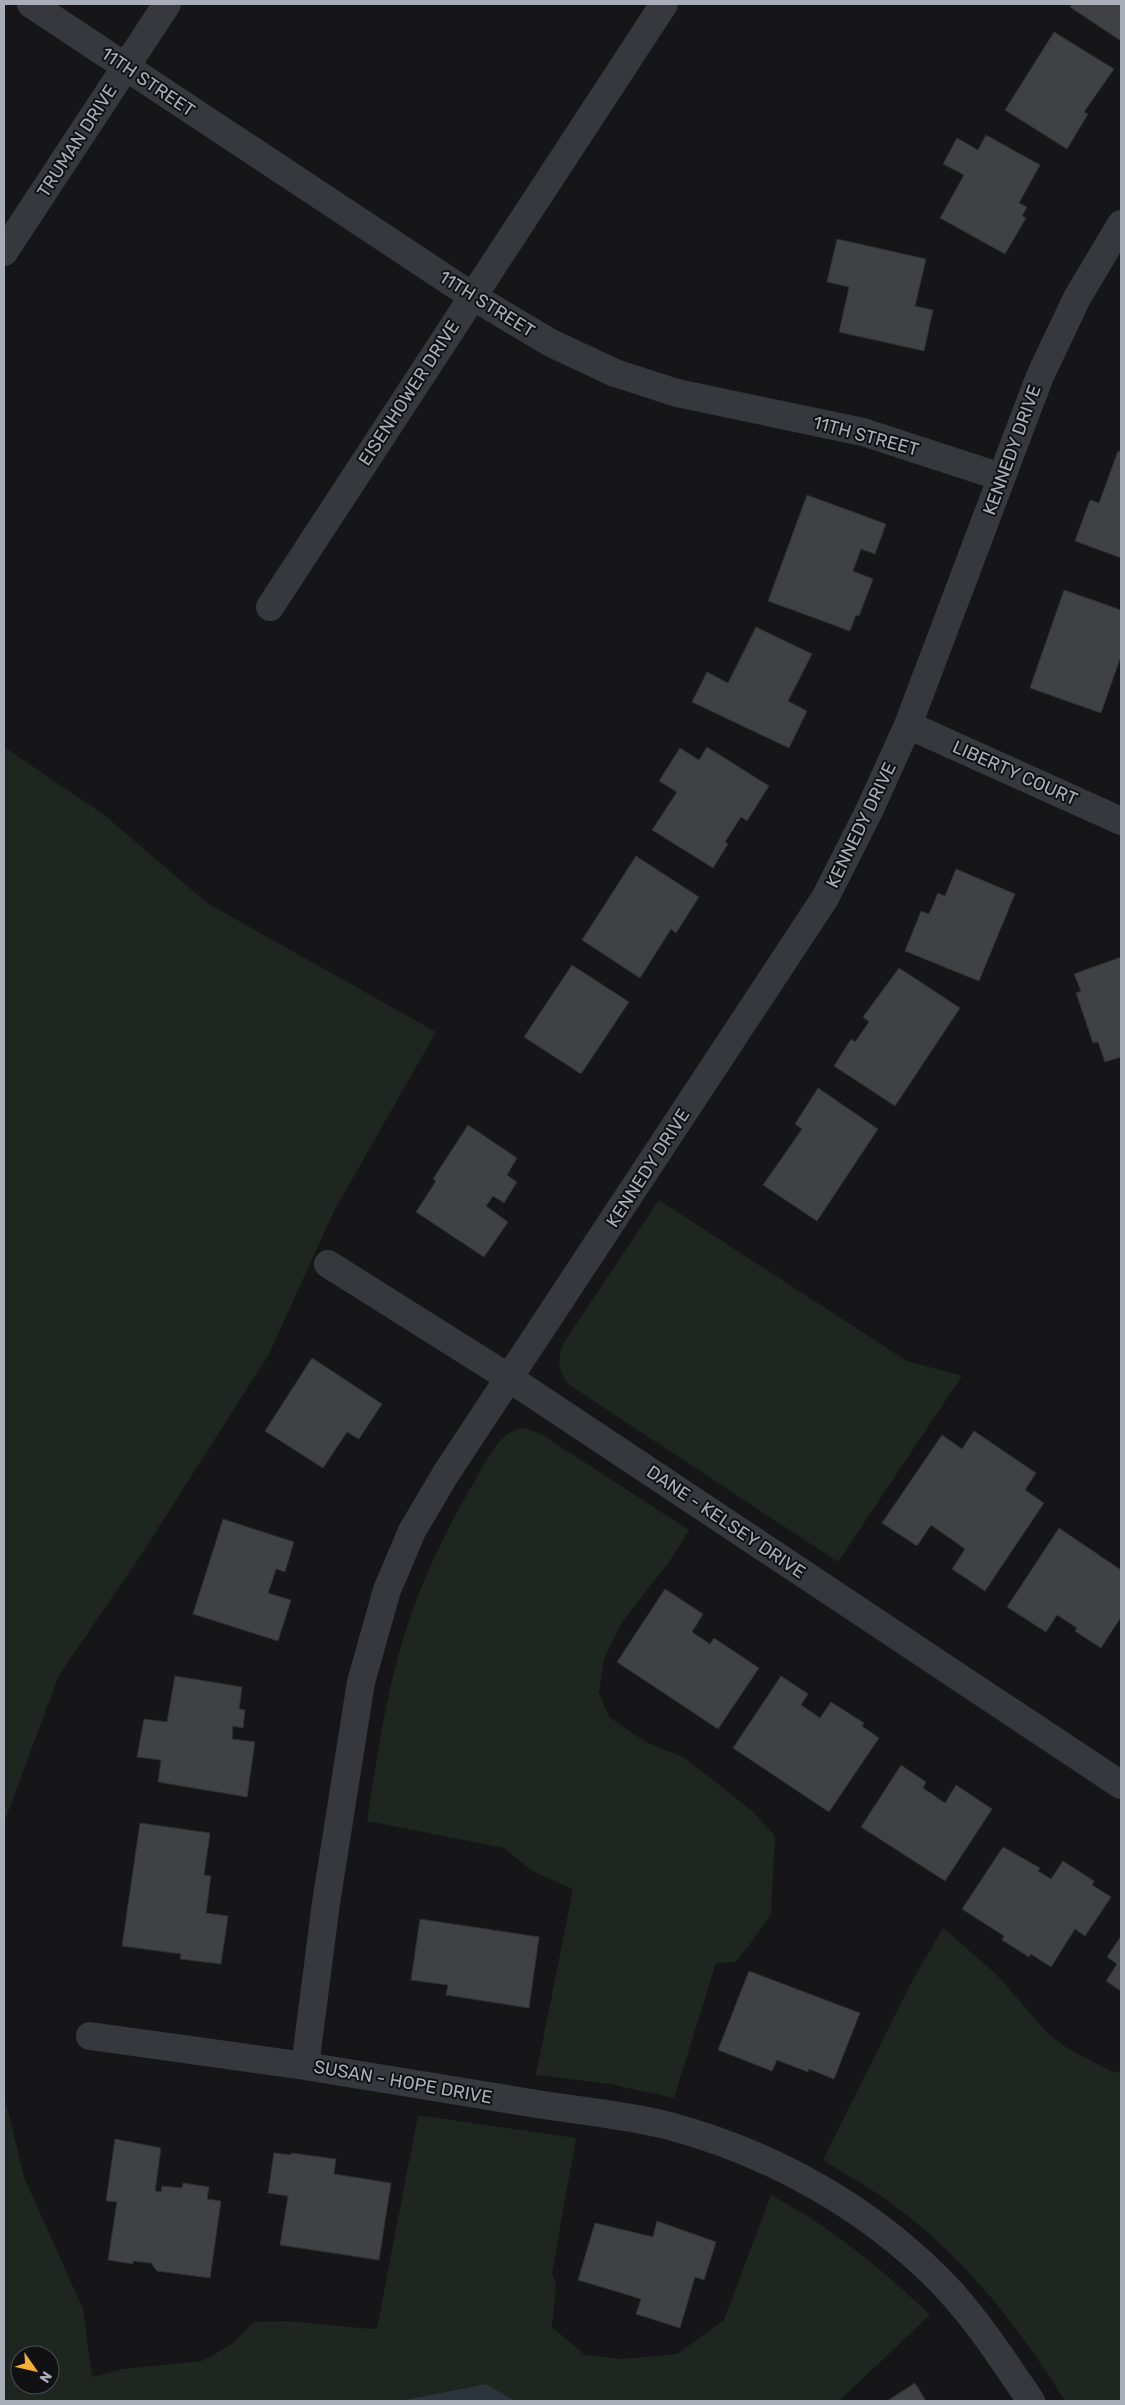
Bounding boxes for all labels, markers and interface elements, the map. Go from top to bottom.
street label: 11TH STREET [97,43,199,121]
street label: TRUMAN DRIVE [32,81,122,201]
street label: 11TH STREET [435,266,539,342]
street label: EISENHOWER DRIVE [354,316,464,470]
street label: KENNEDY DRIVE [978,382,1046,518]
street label: 11TH STREET [811,411,921,461]
street label: LIBERTY COURT [949,736,1081,810]
street label: KENNEDY DRIVE [821,759,901,891]
street label: KENNEDY DRIVE [602,1105,694,1231]
street label: DANE - KELSEY DRIVE [643,1461,809,1583]
street label: SUSAN - HOPE DRIVE [312,2055,494,2109]
north arrow [10,2345,60,2395]
text: N [35,2368,55,2386]

